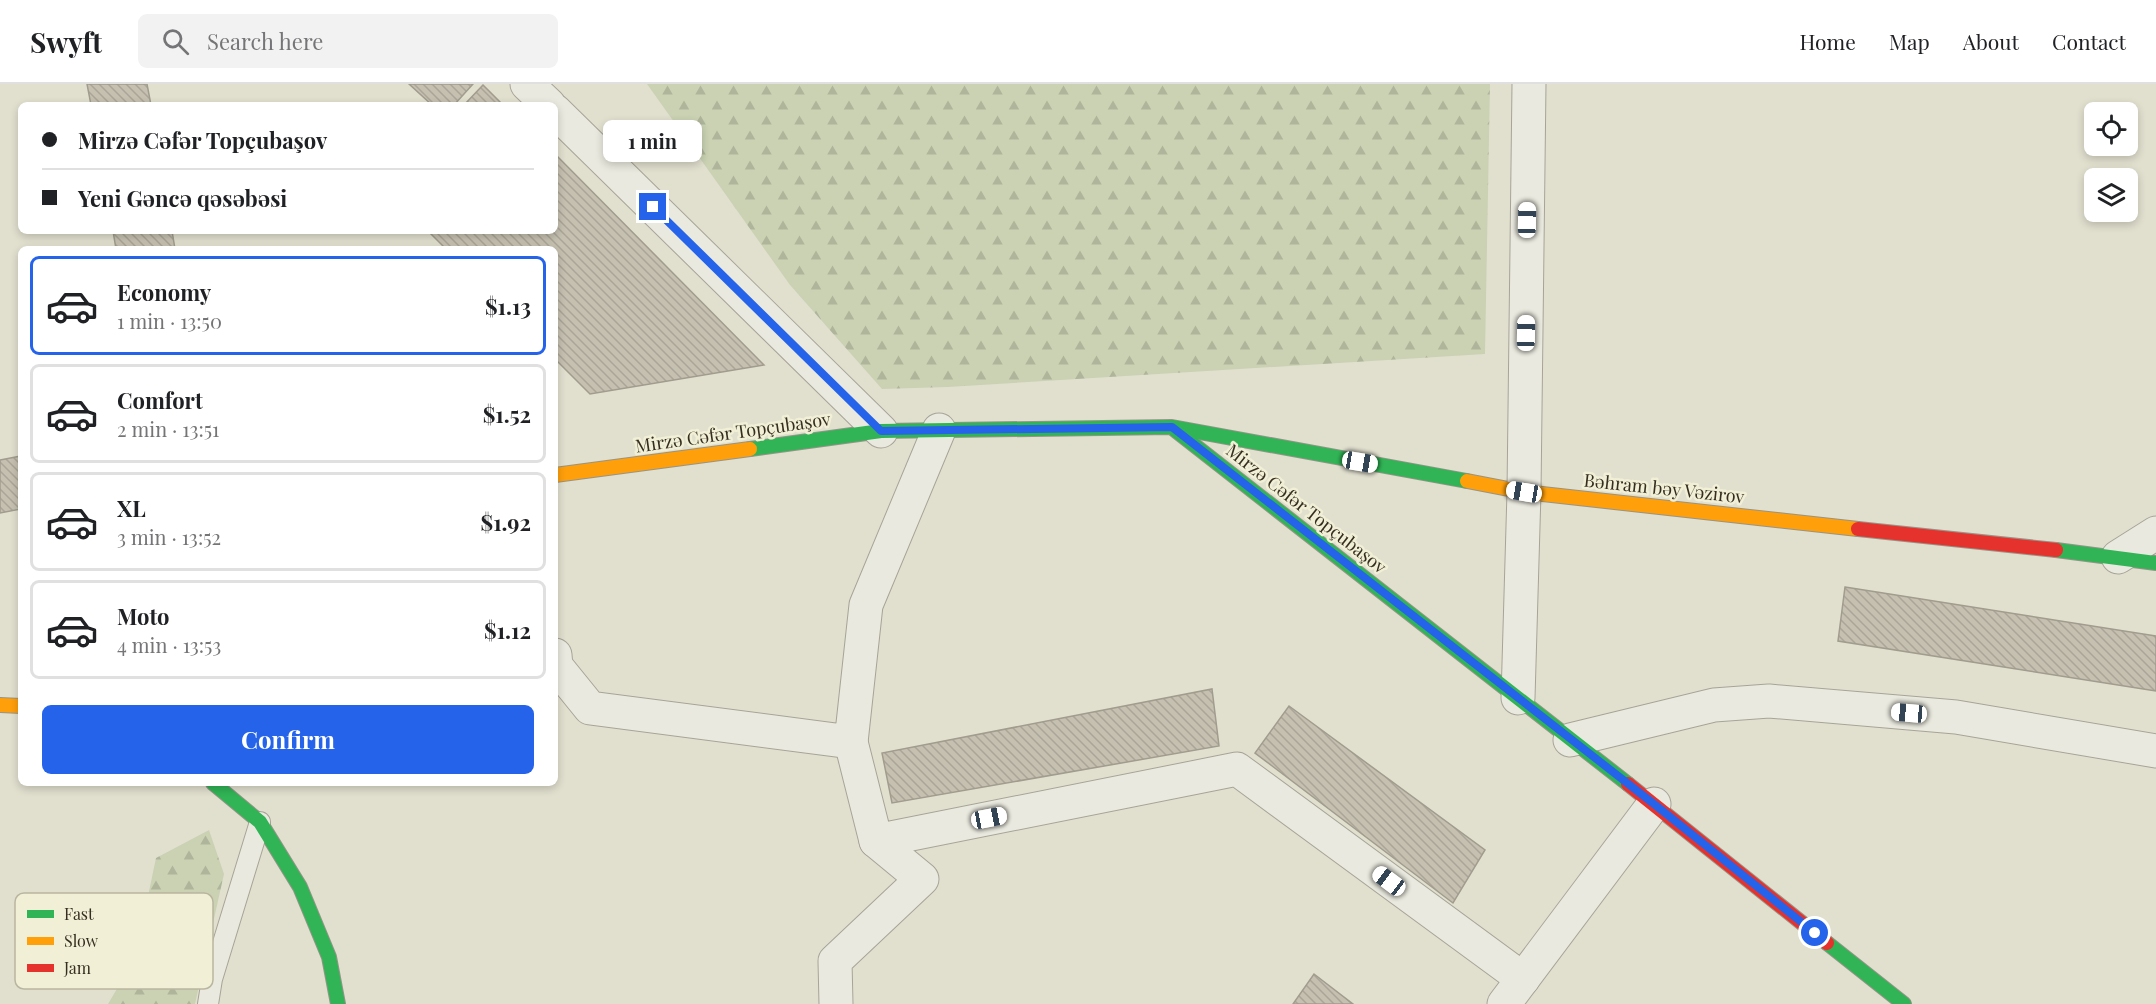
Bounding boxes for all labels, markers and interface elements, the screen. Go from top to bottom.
search box [138,14,558,68]
text: Swyft [30,23,102,60]
icon: search [159,25,192,58]
text: Search here [207,26,323,56]
text: Home [1800,27,1856,55]
text: Map [1889,27,1930,55]
text: About [1963,27,2019,55]
text: Contact [2052,27,2126,55]
map controls [2084,102,2138,222]
button: locate [2084,102,2138,156]
callout: 1 min [604,120,702,162]
text: Mirzə Cəfər Topçubaşov [78,125,327,155]
text: 1 min [628,127,677,154]
button: layers [2084,168,2138,222]
text: Yeni Gəncə qəsəbəsi [78,183,287,213]
route end [639,193,666,220]
car [1518,202,1536,238]
text: Economy [117,277,211,307]
icon: car [45,279,99,333]
text: $1.13 [485,291,531,321]
text: 1 min · 13:50 [117,307,222,334]
car [1517,315,1535,351]
text: Comfort [117,385,203,415]
icon: car [45,387,99,441]
text: $1.52 [483,399,531,429]
street label: Mirzə Cəfər Topçubaşov [634,406,832,458]
text: 2 min · 13:51 [117,415,219,442]
street label: Mirzə Cəfər Topçubaşov [1222,438,1392,578]
car [1341,450,1379,474]
street label: Bəhram bəy Vəzirov [1583,468,1746,508]
car [1505,480,1543,504]
text: XL [117,493,146,523]
icon: car [45,495,99,549]
text: $1.92 [481,507,531,537]
text: 3 min · 13:52 [117,523,221,550]
text: Moto [117,601,170,631]
icon: car [45,603,99,657]
text: $1.12 [484,615,531,645]
text: 4 min · 13:53 [117,631,221,658]
car [1890,702,1928,724]
button: Confirm [42,705,534,774]
car [970,806,1008,830]
car [1369,863,1409,899]
legend [15,893,213,989]
text: Fast [64,903,94,924]
route start [1801,919,1828,946]
text: Slow [64,930,99,951]
text: Jam [63,957,91,978]

